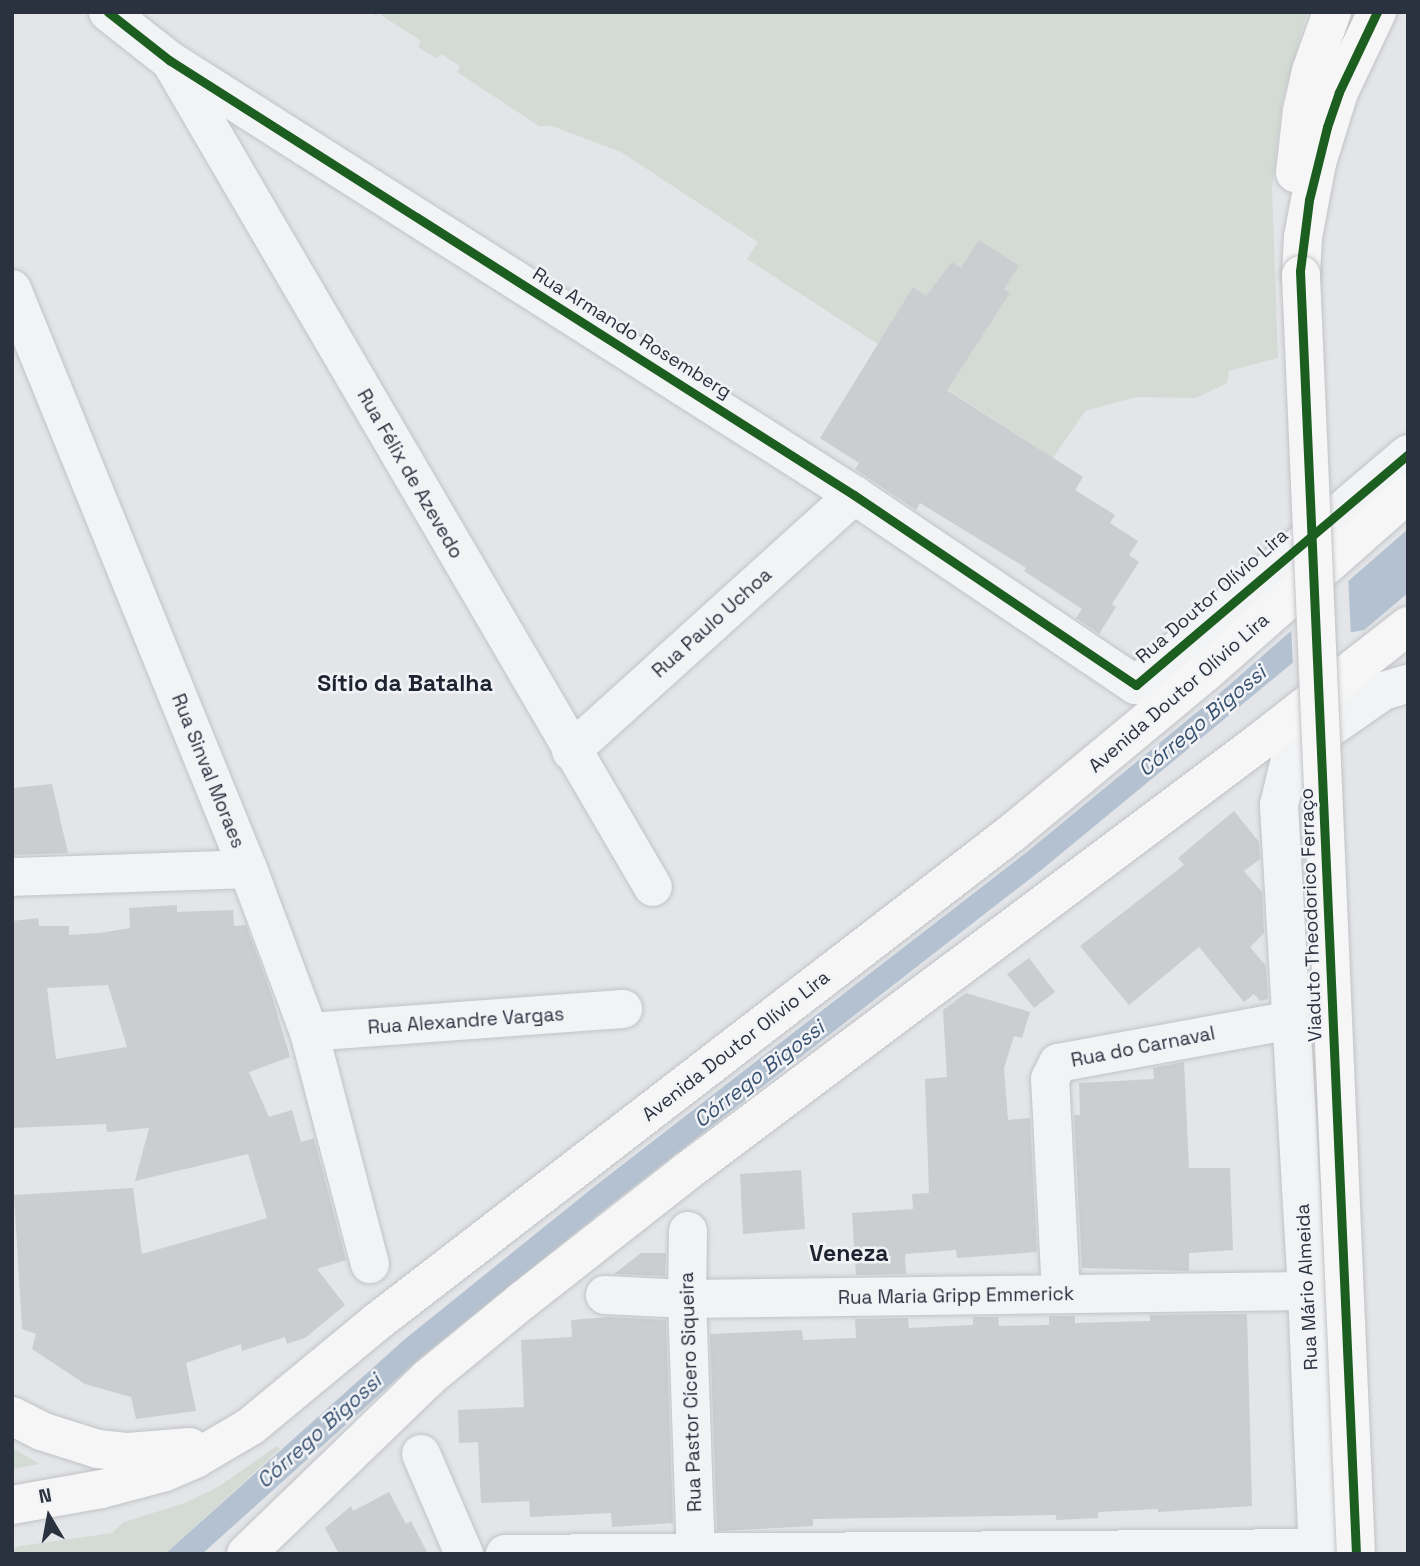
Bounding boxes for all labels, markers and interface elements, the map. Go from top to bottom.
street label: Rua Armando Rosemberg [528,262,736,404]
street label: Rua Félix de Azevedo [352,385,468,563]
street label: Rua Doutor Olívio Lira [1131,524,1293,668]
street label: Rua Paulo Uchoa [648,563,776,683]
street label: Avenida Doutor Olívio Lira [1084,608,1274,778]
water label: Córrego Bigossi [1133,660,1271,782]
district label: Sítio da Batalha [317,669,493,697]
street label: Rua Sinval Moraes [167,690,249,852]
street label: Viaduto Theodorico Ferraço [1295,787,1327,1043]
street label: Avenida Doutor Olívio Lira [638,966,834,1126]
street label: Rua Alexandre Vargas [367,1003,565,1039]
water label: Córrego Bigossi [689,1015,829,1133]
street label: Rua do Carnaval [1069,1022,1217,1072]
street label: Rua Mário Almeida [1291,1203,1323,1371]
district label: Veneza [809,1239,889,1267]
street label: Rua Pastor Cícero Siqueira [675,1272,707,1512]
street label: Rua Maria Gripp Emmerick [838,1283,1074,1309]
water label: Córrego Bigossi [252,1368,386,1494]
north arrow [14,1482,84,1552]
text: N [37,1482,54,1509]

